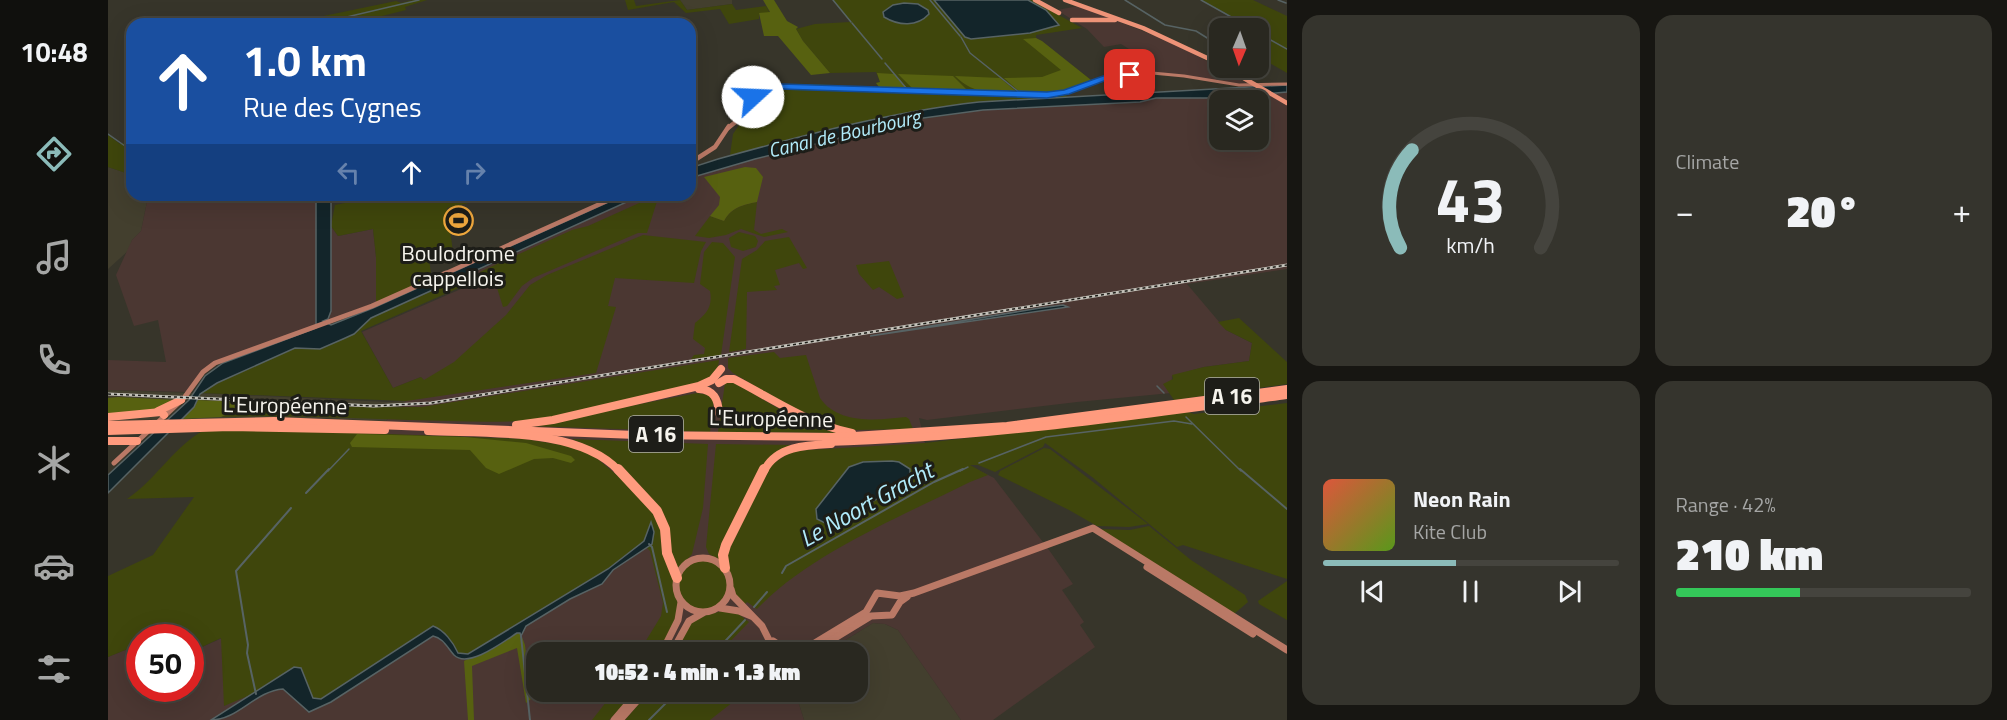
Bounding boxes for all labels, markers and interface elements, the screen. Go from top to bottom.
north arrow [1209,18,1269,78]
map controls [1209,18,1269,150]
text: 1.0 km [243,28,367,92]
text: 10:48 [20,31,88,72]
icon: ahead [144,42,222,120]
pin [1104,49,1155,100]
icon: arrive [1113,58,1146,91]
position arrow [721,65,785,129]
text: Rue des Cygnes [243,86,422,127]
button: layers [1209,90,1269,150]
water label: Canal de Bourbourg [765,100,926,166]
icon: directions [33,133,75,175]
text: Climate [1676,146,1739,177]
text: 43 [1436,151,1506,246]
icon: left [332,156,365,189]
icon: ahead [395,156,428,189]
icon: right [458,156,491,189]
text: 20° [1786,176,1860,244]
text: − [1676,186,1694,236]
text: + [1953,186,1971,236]
sports icon: Boulodrome cappellois [442,205,474,237]
text: km/h [1446,229,1495,261]
icon: music [33,236,75,278]
place label: Boulodrome cappellois [401,236,515,295]
icon: phone [33,339,75,381]
road number: A 16 [1205,378,1259,414]
street label: L'Européenne [223,387,347,423]
street label: L'Européenne [709,400,833,436]
road number: A 16 [629,416,683,452]
icon: climate [33,442,75,484]
water label: Le Noort Gracht [793,451,942,556]
text: Neon Rain [1413,482,1511,516]
text: Range · 42% [1676,489,1776,520]
text: Kite Club [1413,516,1487,547]
text: 210 km [1676,519,1823,587]
icon: car [33,545,75,587]
icon: previous [1356,575,1389,608]
icon: pause [1454,575,1487,608]
icon: next [1553,575,1586,608]
speed limit sign: 50 [126,624,204,702]
icon: filters [33,648,75,690]
text: 10:52 · 4 min · 1.3 km [594,655,800,689]

